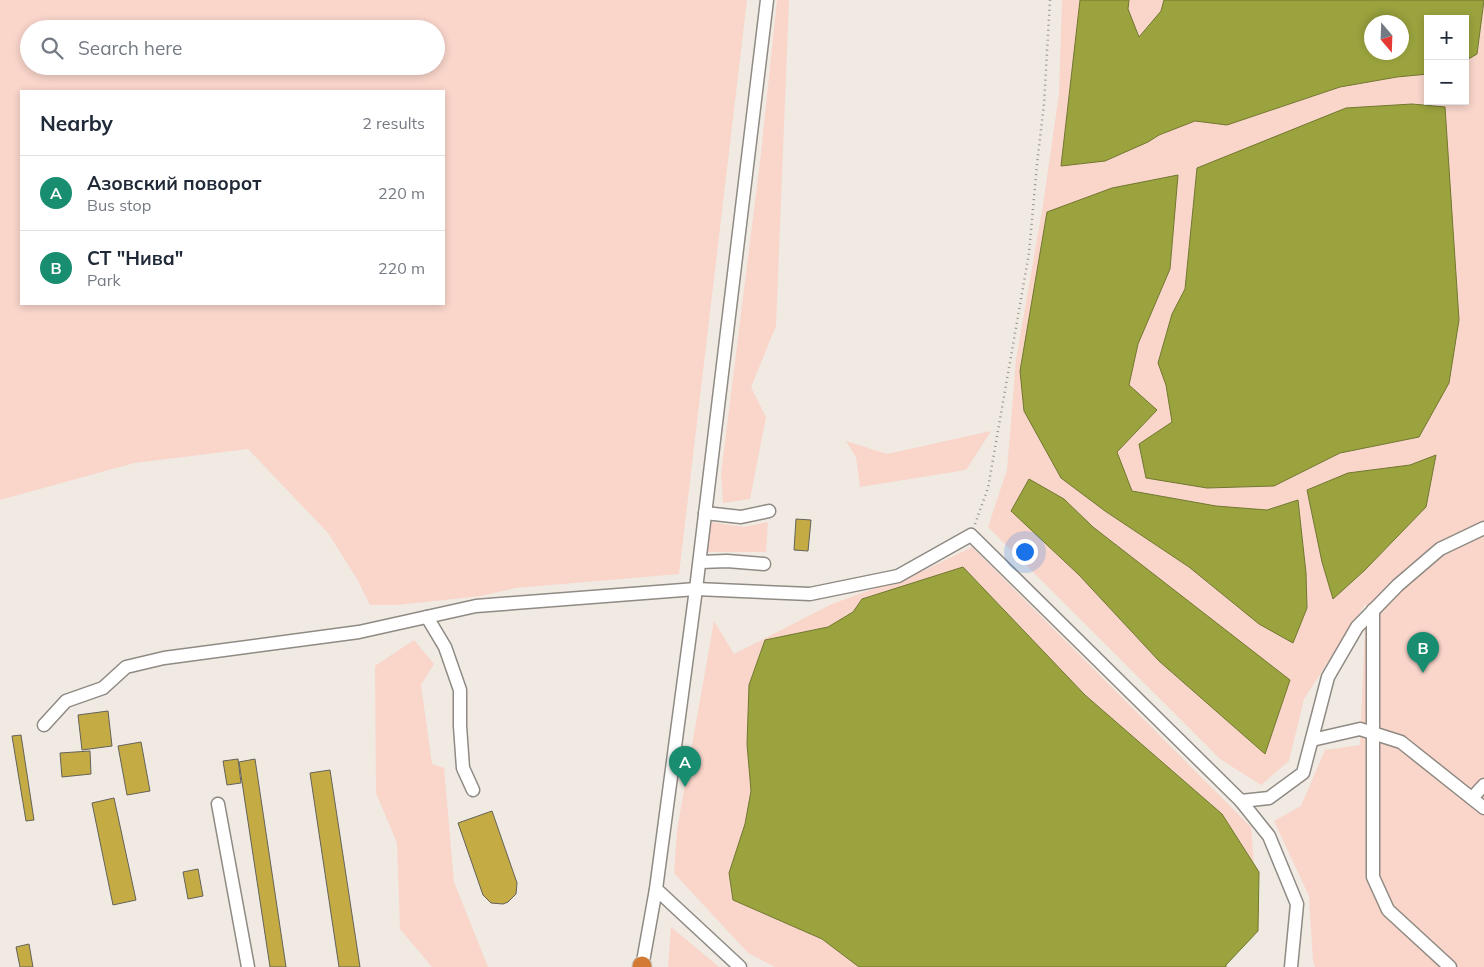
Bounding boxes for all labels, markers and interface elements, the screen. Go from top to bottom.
north arrow [1364,15,1409,60]
map controls [1424,15,1469,105]
button: + [1424,15,1469,60]
search box [20,20,445,75]
icon: search [38,34,66,62]
text: Search here [78,36,182,60]
button: − [1424,60,1469,105]
text: Nearby [40,110,113,136]
text: 2 results [362,113,425,133]
text: Азовский поворот [87,171,262,195]
text: A [50,183,62,203]
text: 220 m [378,183,425,203]
text: Bus stop [87,195,151,215]
text: СТ "Нива" [87,246,183,270]
text: B [50,258,62,278]
text: 220 m [378,258,425,278]
text: Park [87,270,121,290]
your location [1012,539,1038,565]
pin: B [1407,632,1439,673]
pin: A [669,746,701,787]

